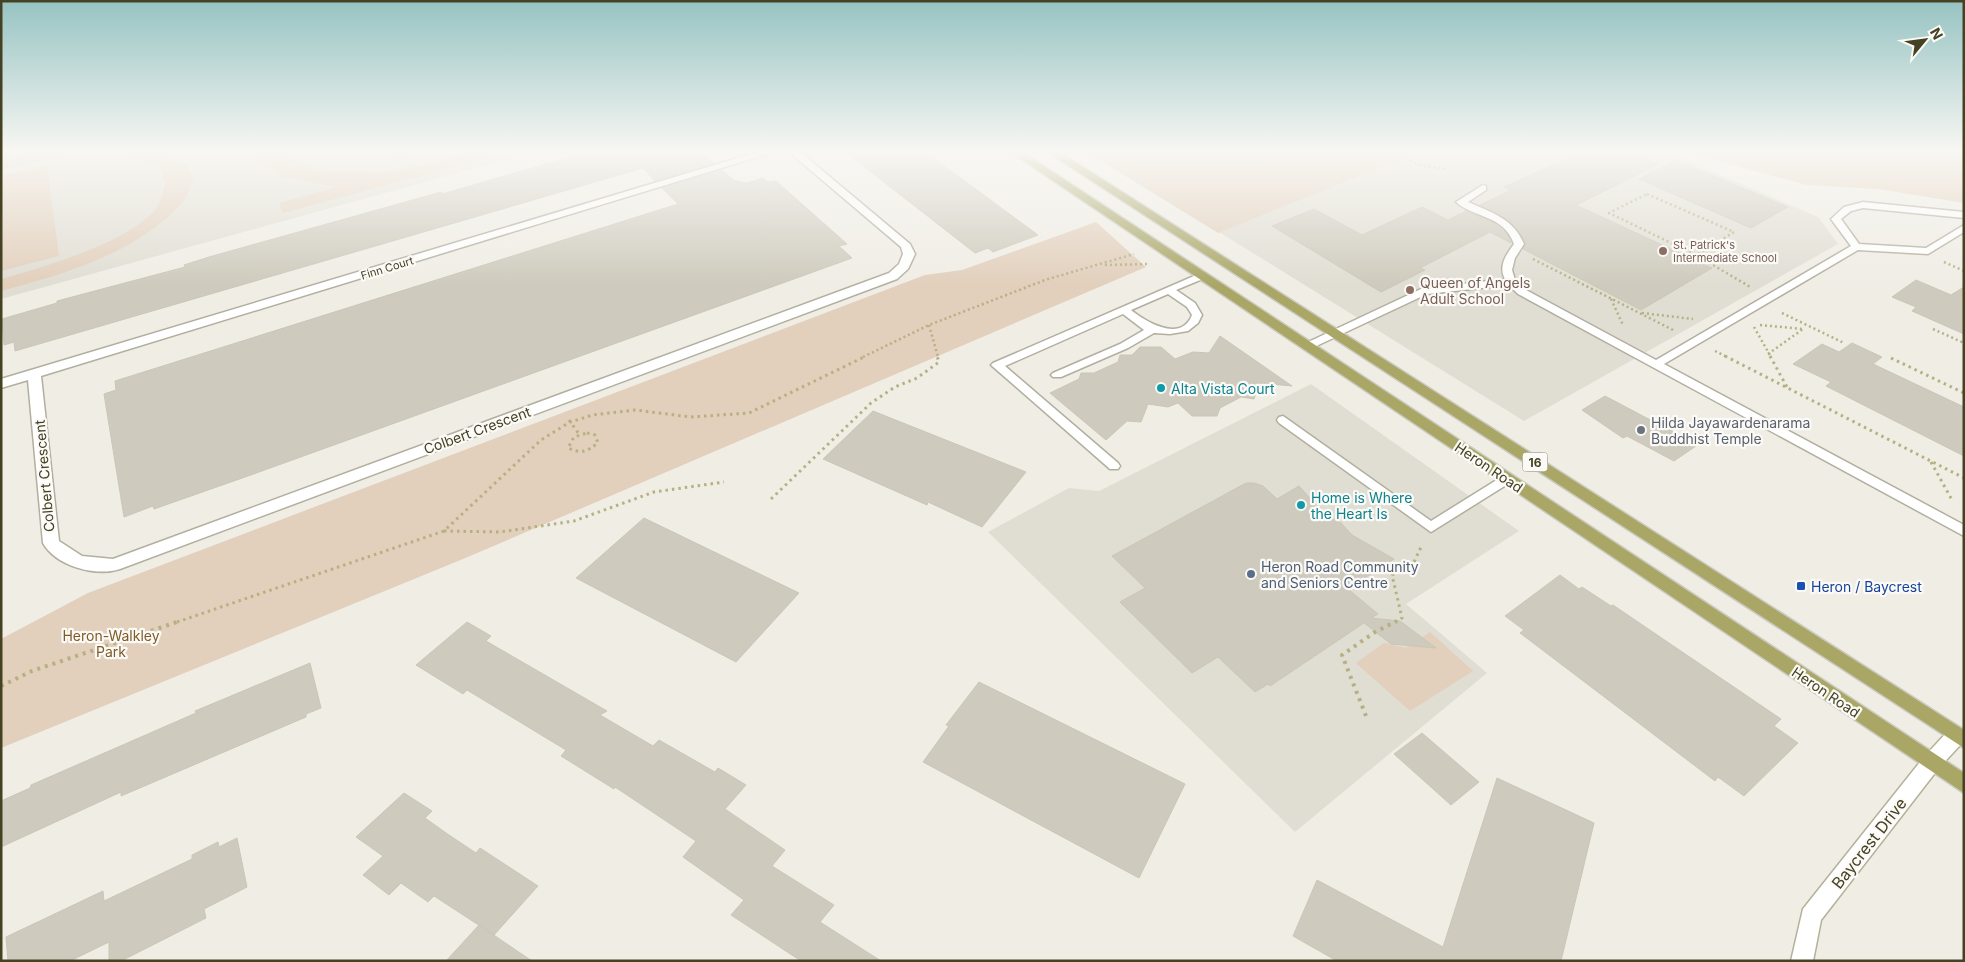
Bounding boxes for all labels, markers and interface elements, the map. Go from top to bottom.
north arrow [1900,15,1950,65]
text: N [1927,25,1947,42]
place label: St. Patrick's Intermediate School [1673,238,1777,265]
marker: St. Patrick's Intermediate School [1657,245,1669,257]
street label: Finn Court [359,253,415,283]
place label: Queen of Angels Adult School [1420,274,1531,307]
marker: Queen of Angels Adult School [1404,284,1416,296]
place label: Alta Vista Court [1171,380,1275,397]
marker: Alta Vista Court [1155,382,1167,394]
street label: Colbert Crescent [421,403,533,457]
place label: Hilda Jayawardenarama Buddhist Temple [1651,414,1810,447]
street label: Colbert Crescent [31,419,57,533]
marker: Hilda Jayawardenarama Buddhist Temple [1635,424,1647,436]
street label: Heron Road [1452,438,1526,496]
road number: 16 [1522,452,1548,472]
place label: Home is Where the Heart Is [1311,489,1412,522]
marker: Home is Where the Heart Is [1295,499,1307,511]
place label: Heron Road Community and Seniors Centre [1261,558,1419,591]
marker: Heron Road Community and Seniors Centre [1245,568,1257,580]
place label: Heron / Baycrest [1811,578,1922,595]
marker: Heron / Baycrest [1795,580,1807,592]
park label: Heron-Walkley Park [62,627,160,660]
street label: Heron Road [1789,663,1863,721]
street label: Baycrest Drive [1827,793,1911,893]

